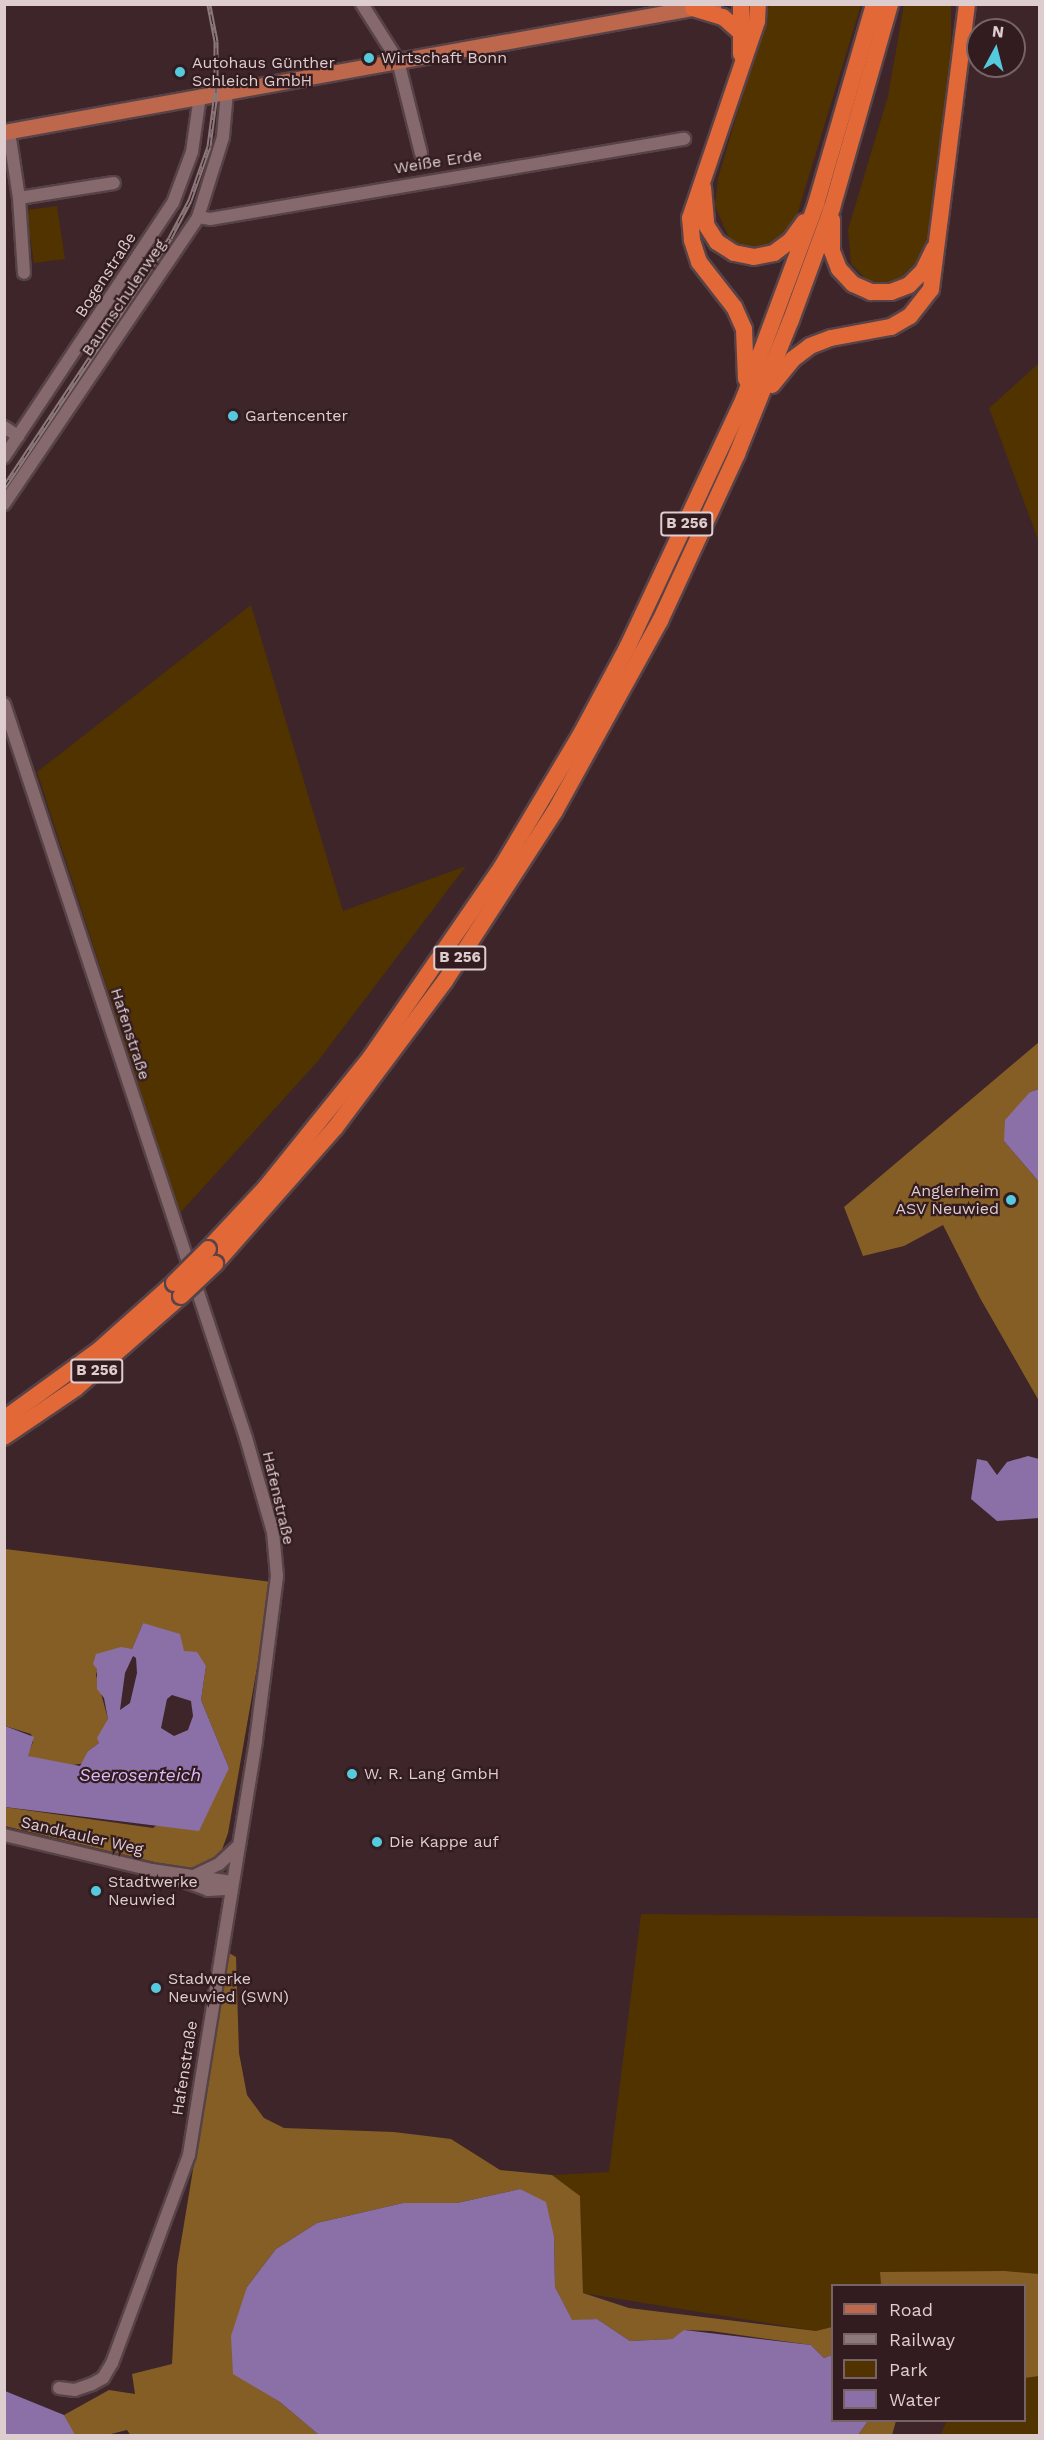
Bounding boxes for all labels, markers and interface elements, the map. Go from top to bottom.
north arrow [966,18,1026,78]
text: N [991,21,1005,42]
place label: Wirtschaft Bonn [381,48,507,68]
marker: Wirtschaft Bonn [362,51,376,65]
place label: Autohaus Günther Schleich GmbH [192,53,335,91]
marker: Autohaus Günther Schleich GmbH [173,65,187,79]
street label: Weiße Erde [393,146,483,178]
street label: Bogenstraße [71,229,141,321]
street label: Baumschulenweg [78,236,170,360]
place label: Gartencenter [245,406,348,426]
marker: Gartencenter [226,409,240,423]
road number: B 256 [660,512,714,536]
road number: B 256 [433,946,487,970]
street label: Hafenstraße [106,986,154,1082]
place label: Anglerheim ASV Neuwied [895,1181,999,1219]
marker: Anglerheim ASV Neuwied [1004,1193,1018,1207]
road number: B 256 [70,1359,124,1383]
street label: Hafenstraße [258,1449,298,1547]
water label: Seerosenteich [79,1764,201,1786]
place label: W. R. Lang GmbH [364,1764,499,1784]
marker: W. R. Lang GmbH [345,1767,359,1781]
street label: Sandkauler Weg [19,1813,145,1859]
place label: Die Kappe auf [389,1832,499,1852]
marker: Die Kappe auf [370,1835,384,1849]
place label: Stadtwerke Neuwied [108,1872,198,1910]
marker: Stadtwerke Neuwied [89,1884,103,1898]
place label: Stadwerke Neuwied (SWN) [168,1969,289,2007]
marker: Stadwerke Neuwied (SWN) [149,1981,163,1995]
street label: Hafenstraße [168,2019,202,2117]
legend [831,2284,1026,2422]
text: Road [889,2299,933,2320]
text: Railway [889,2329,955,2350]
text: Park [889,2359,928,2380]
text: Water [889,2389,941,2410]

